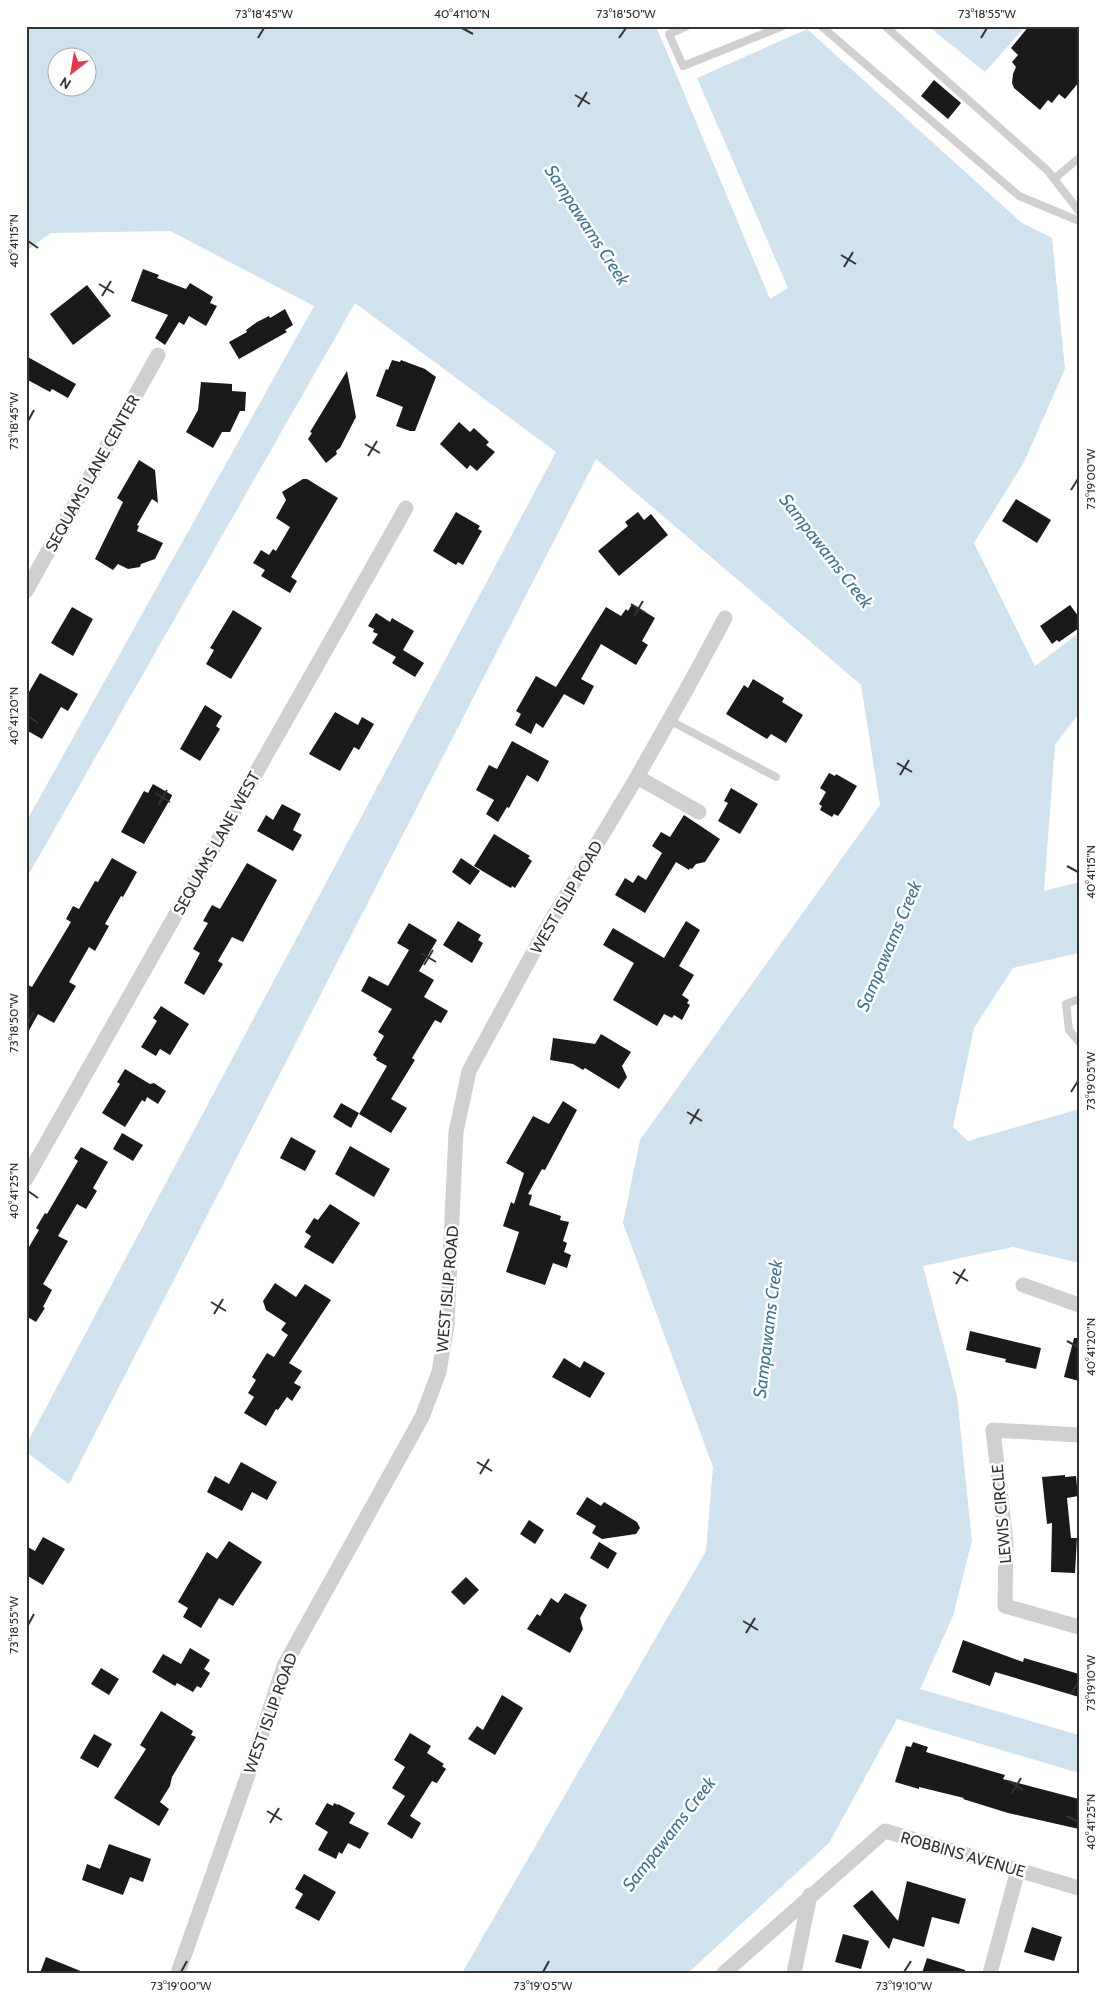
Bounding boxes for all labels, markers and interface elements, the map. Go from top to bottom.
text: 73°18'45"W [235,6,293,21]
text: 40°41'10"N [434,6,490,21]
text: 73°18'50"W [596,6,656,21]
text: 73°18'55"W [958,6,1016,21]
north arrow [48,48,98,98]
text: N [56,73,74,93]
water label: Sampawams Creek [540,161,635,290]
text: 40°41'15"N [6,214,21,268]
street label: SEQUAMS LANE CENTER [41,391,144,555]
text: 73°18'45"W [6,392,21,450]
text: 73°19'00"W [1083,448,1098,509]
water label: Sampawams Creek [774,489,878,614]
text: 40°41'20"N [6,687,21,745]
street label: SEQUAMS LANE WEST [169,768,264,918]
street label: WEST ISLIP ROAD [526,837,606,957]
text: 40°41'15"N [1083,845,1098,899]
water label: Sampawams Creek [852,876,927,1014]
text: 73°18'50"W [6,993,21,1053]
text: 73°19'05"W [1083,1051,1098,1110]
text: 40°41'25"N [6,1163,21,1219]
street label: WEST ISLIP ROAD [432,1225,462,1353]
water label: Sampawams Creek [749,1257,788,1399]
text: 40°41'20"N [1083,1318,1098,1376]
street label: LEWIS CIRCLE [988,1464,1015,1564]
text: 73°18'55"W [6,1596,21,1654]
street label: WEST ISLIP ROAD [240,1650,301,1776]
text: 73°19'10"W [1083,1654,1098,1711]
water label: Sampawams Creek [617,1771,721,1896]
text: 40°41'25"N [1083,1794,1098,1850]
street label: ROBBINS AVENUE [898,1828,1027,1881]
text: 73°19'00"W [151,1978,212,1993]
text: 73°19'05"W [514,1978,573,1993]
text: 73°19'10"W [876,1978,933,1993]

